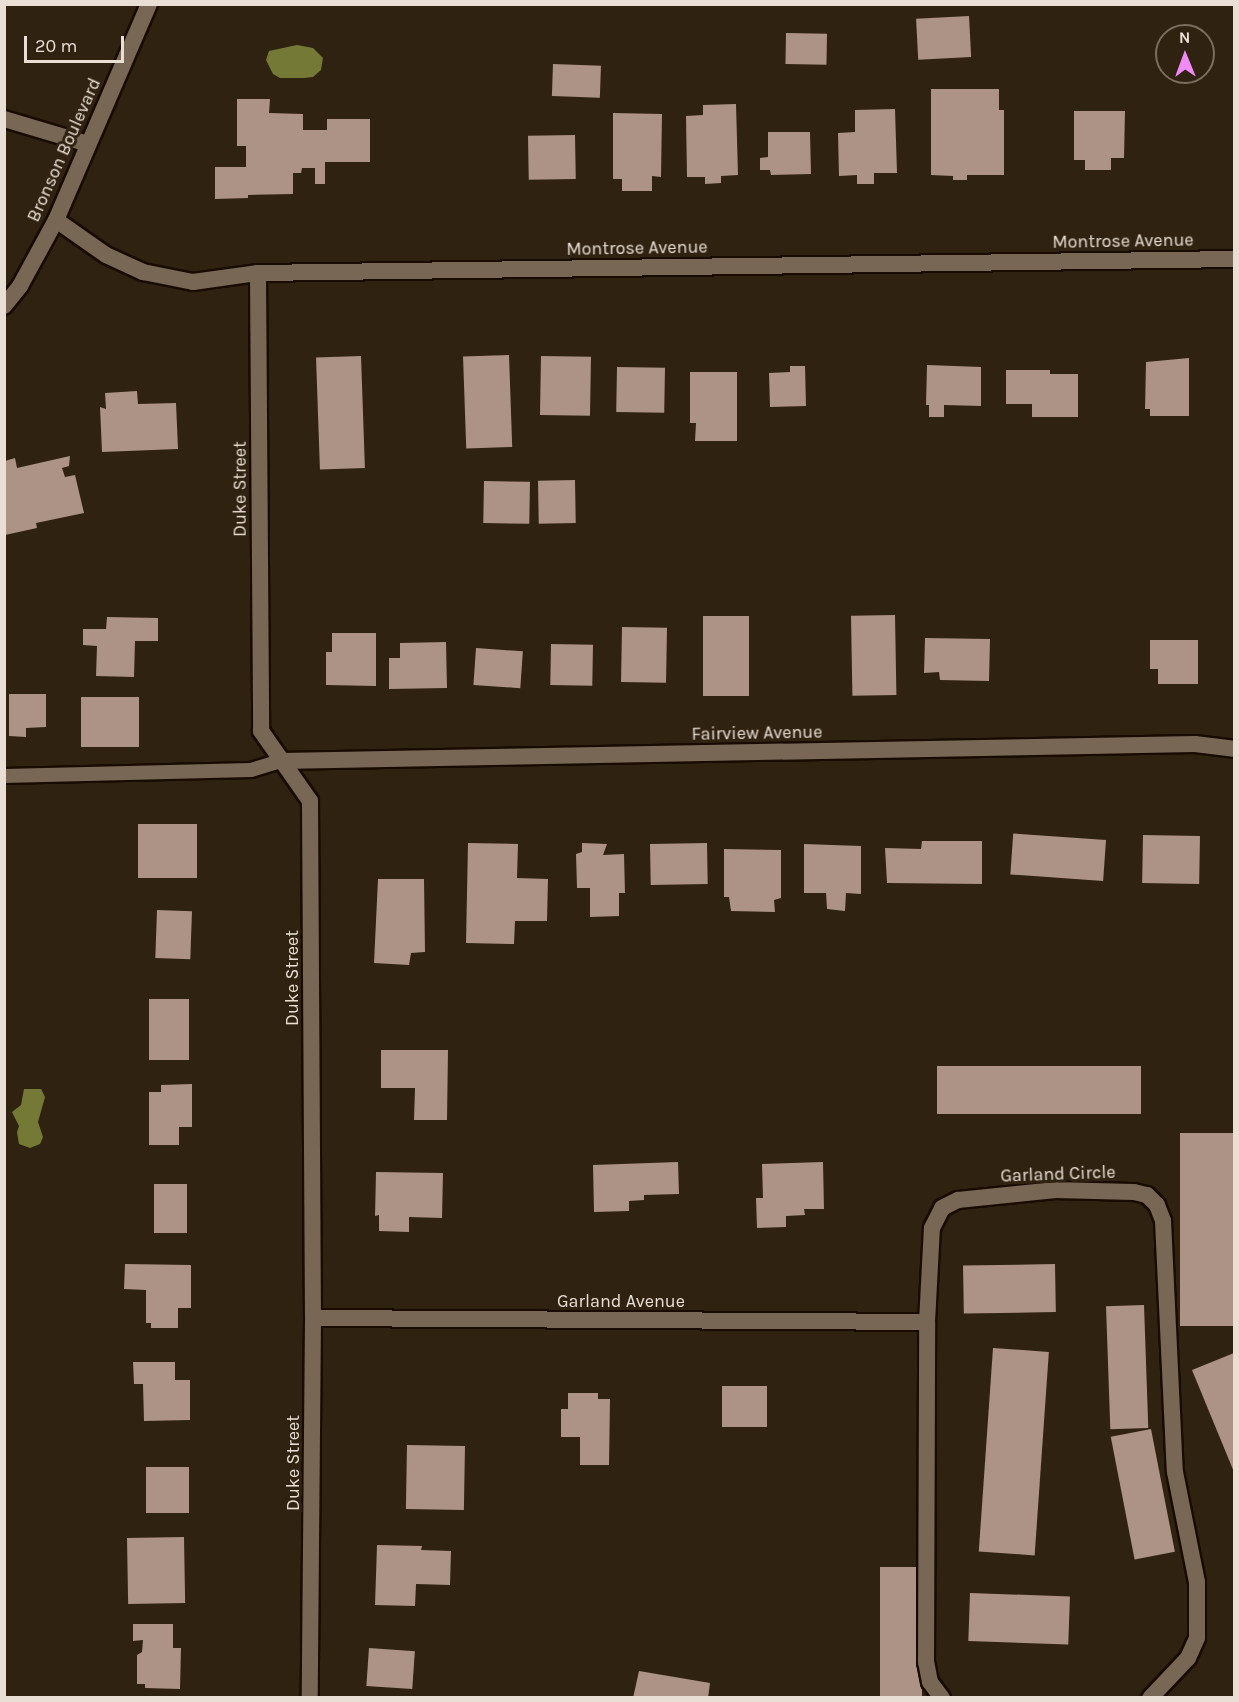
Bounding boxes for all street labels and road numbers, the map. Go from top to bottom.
street label: Bronson Boulevard [23,75,105,225]
street label: Montrose Avenue [1052,229,1194,253]
street label: Montrose Avenue [566,236,708,260]
street label: Duke Street [229,441,251,537]
street label: Fairview Avenue [691,721,823,745]
street label: Duke Street [281,930,303,1026]
street label: Garland Circle [1000,1161,1116,1187]
street label: Garland Avenue [557,1290,685,1312]
street label: Duke Street [282,1415,304,1511]

